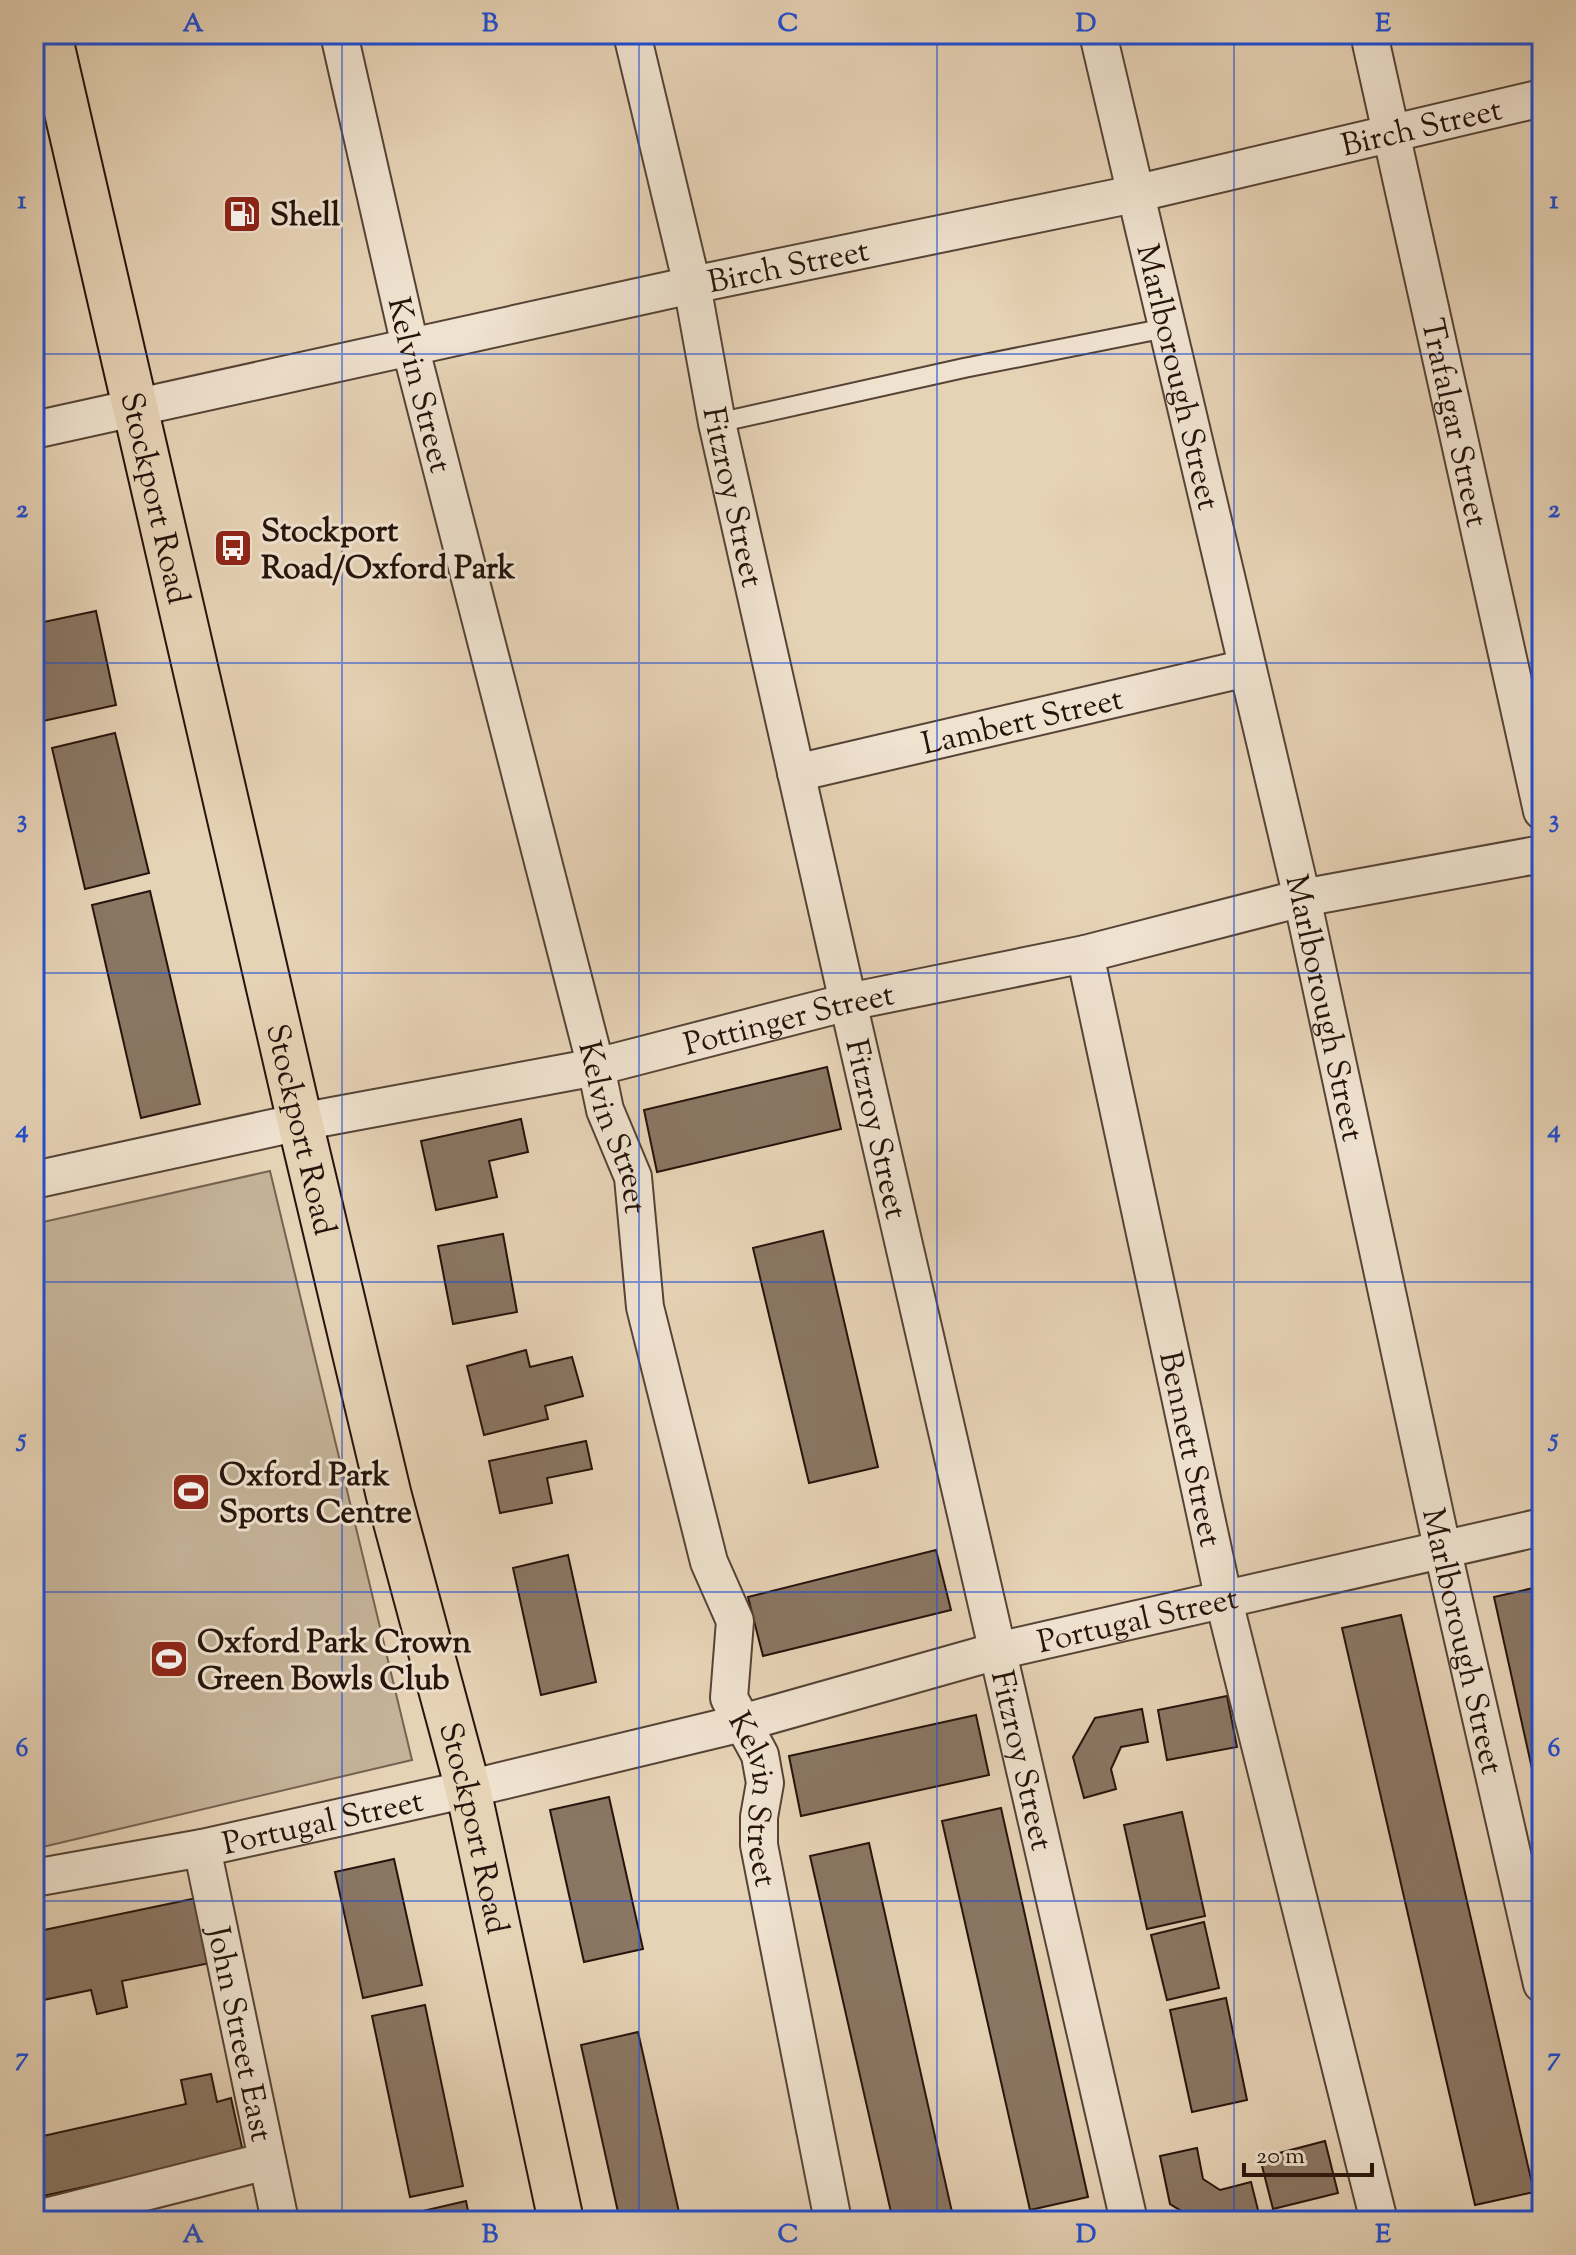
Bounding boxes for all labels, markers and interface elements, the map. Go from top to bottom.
text: A [182,6,204,43]
text: B [482,6,499,43]
text: C [778,6,798,43]
text: D [1076,6,1096,43]
text: E [1375,6,1391,43]
street label: Birch Street [1337,88,1507,171]
text: 1 [18,183,27,220]
text: 1 [1550,183,1559,220]
fuel station icon: Shell [221,193,263,235]
place label: Shell [270,194,340,240]
street label: Birch Street [704,229,874,307]
street label: Marlborough Street [1122,240,1230,515]
street label: Kelvin Street [374,293,462,478]
street label: Trafalgar Street [1407,314,1498,532]
street label: Stockport Road [106,388,200,609]
street label: Fitzroy Street [689,404,773,592]
text: 2 [16,492,29,529]
text: 2 [1548,492,1561,529]
place label: Stockport Road/Oxford Park [261,510,516,593]
bus stop icon: Stockport Road/Oxford Park [212,527,254,569]
street label: Lambert Street [918,678,1128,769]
text: 3 [17,802,27,839]
text: 3 [1549,802,1559,839]
street label: Marlborough Street [1271,870,1374,1146]
street label: Pottinger Street [679,973,899,1069]
street label: Stockport Road [252,1019,346,1240]
street label: Fitzroy Street [831,1035,917,1224]
street label: Kelvin Street [564,1037,656,1216]
text: 4 [14,1112,29,1149]
text: 4 [1546,1112,1561,1149]
street label: Bennett Street [1145,1347,1232,1551]
text: 5 [16,1421,27,1458]
text: 5 [1548,1421,1559,1458]
place label: Oxford Park Sports Centre [219,1454,412,1537]
sports icon: Oxford Park Sports Centre [170,1471,212,1513]
street label: Marlborough Street [1408,1504,1513,1779]
street label: Portugal Street [1033,1577,1243,1667]
place label: Oxford Park Crown Green Bowls Club [197,1621,471,1704]
sports icon: Oxford Park Crown Green Bowls Club [148,1638,190,1680]
street label: Fitzroy Street [977,1666,1063,1855]
street label: Kelvin Street [715,1704,787,1891]
street label: Stockport Road [425,1718,519,1939]
text: 6 [16,1731,29,1768]
text: 6 [1548,1731,1561,1768]
street label: Portugal Street [218,1780,428,1869]
street label: John Street East [193,1921,283,2146]
text: 7 [15,2040,29,2077]
text: 7 [1547,2040,1561,2077]
scale bar [1244,2127,1372,2177]
text: 20 m [1256,2140,1305,2174]
text: A [182,2217,204,2254]
text: B [482,2217,499,2254]
text: C [778,2217,798,2254]
text: D [1076,2217,1096,2254]
text: E [1375,2217,1391,2254]

